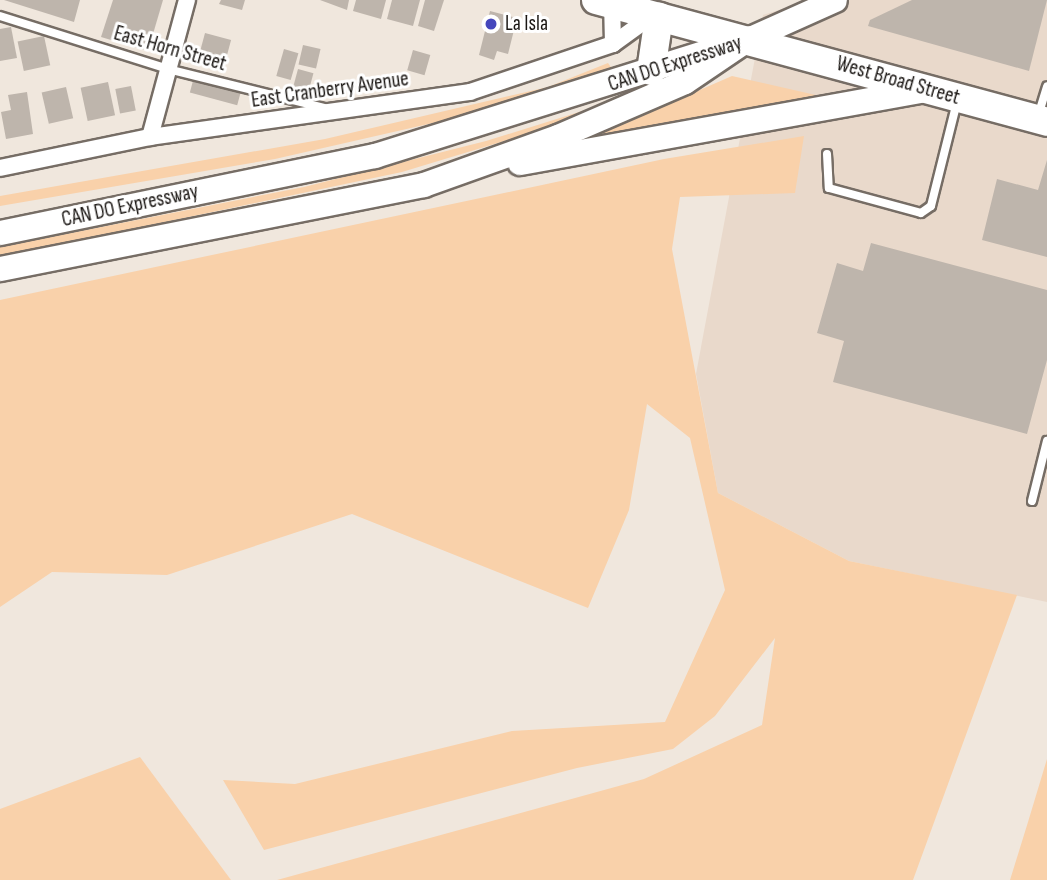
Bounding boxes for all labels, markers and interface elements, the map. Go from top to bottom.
place label: La Isla [505,11,548,37]
marker: La Isla [483,16,499,32]
street label: East Horn Street [111,21,229,77]
street label: CAN DO Expressway [605,31,745,97]
street label: West Broad Street [833,51,963,111]
street label: East Cranberry Avenue [250,66,410,114]
street label: CAN DO Expressway [59,179,201,233]

